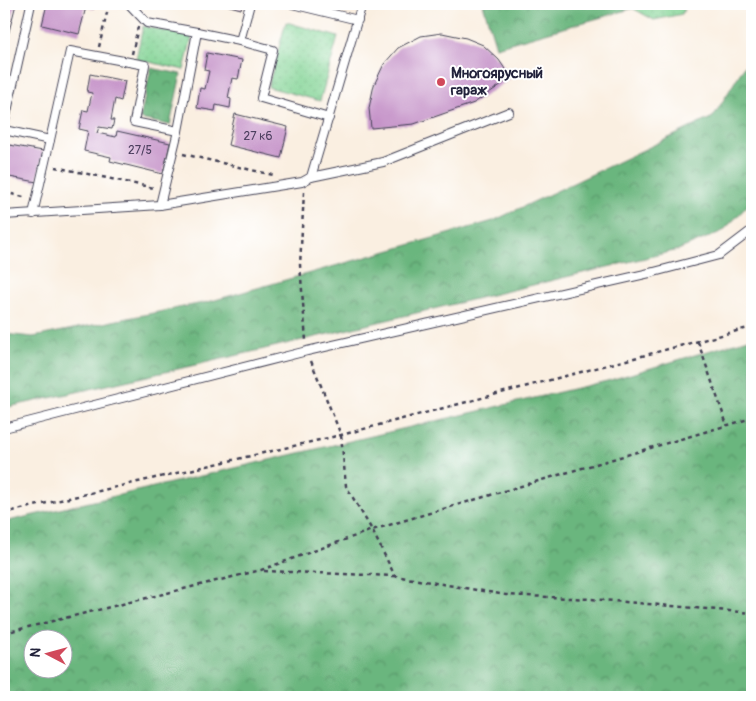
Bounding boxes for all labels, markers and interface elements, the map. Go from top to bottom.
place label: Многоярусный гараж [450,64,543,100]
marker: Многоярусный гараж [435,76,447,88]
house number: 27 к6 [244,129,272,144]
house number: 27/5 [128,143,152,158]
north arrow [22,628,72,678]
text: N [27,647,45,658]

